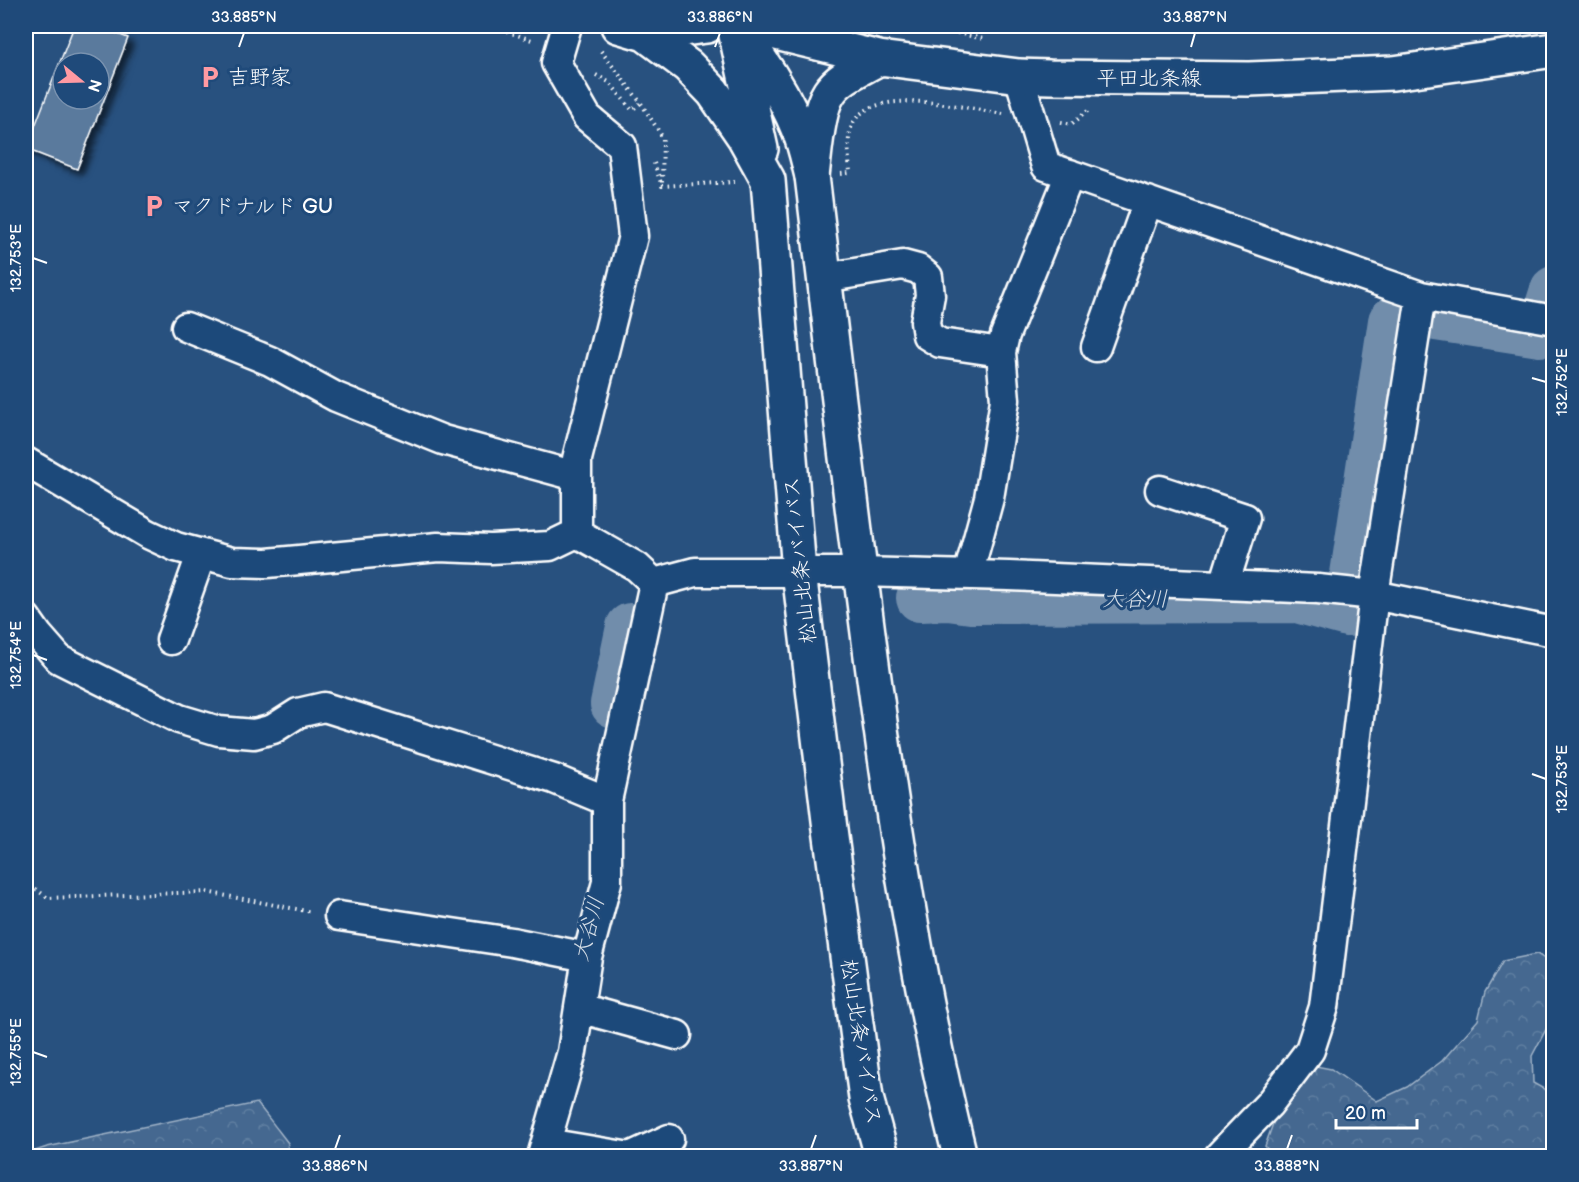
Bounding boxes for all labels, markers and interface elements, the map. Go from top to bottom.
text: 33.885°N [211,8,277,27]
text: 33.886°N [687,8,753,27]
text: 33.887°N [1163,8,1227,27]
north arrow [51,51,111,111]
parking icon: 吉野家 [197,64,223,90]
place label: 吉野家 [228,65,291,90]
street label: 平田北条線 [1097,66,1202,91]
text: N [83,77,105,94]
parking icon: マクドナルド GU [141,193,167,219]
place label: マクドナルド GU [172,194,333,219]
text: 132.753°E [7,224,26,292]
text: 132.752°E [1553,348,1572,416]
street label: 松山北条バイパス [779,475,821,645]
water label: 大谷川 [1102,586,1168,613]
text: 132.754°E [7,621,26,689]
text: 132.753°E [1553,745,1572,813]
water label: 大谷川 [567,894,611,964]
street label: 松山北条バイパス [836,957,886,1127]
text: 132.755°E [7,1018,26,1086]
scale bar [1336,1092,1417,1130]
text: 20 m [1345,1103,1386,1124]
text: 33.886°N [302,1157,368,1176]
text: 33.887°N [779,1157,843,1176]
text: 33.888°N [1254,1157,1320,1176]

